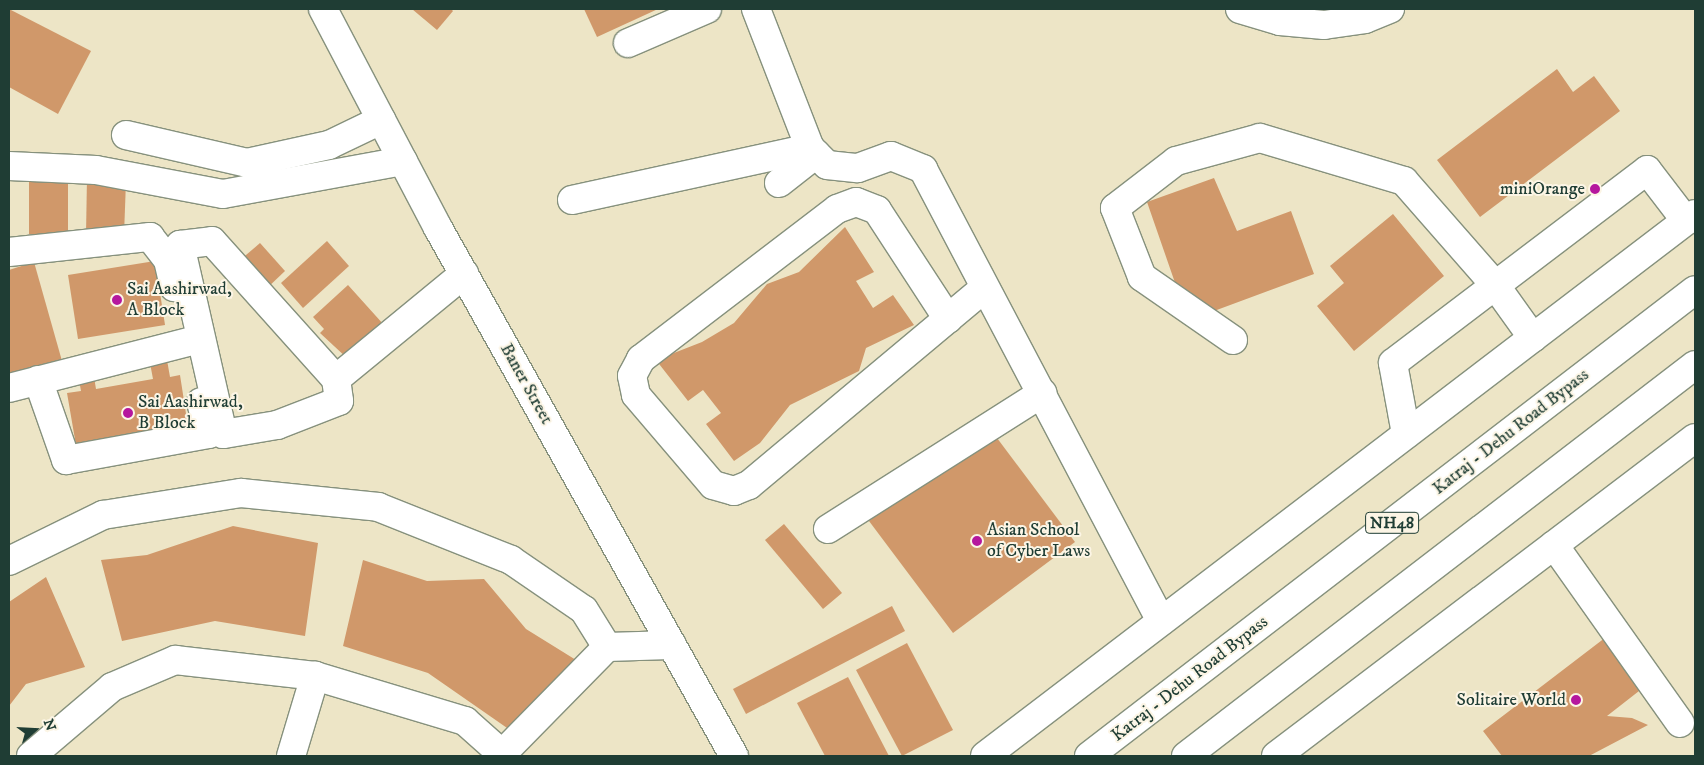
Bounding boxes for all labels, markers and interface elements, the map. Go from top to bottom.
place label: miniOrange [1500,178,1585,200]
marker: miniOrange [1589,183,1601,195]
place label: Sai Aashirwad, A Block [127,279,232,322]
marker: Sai Aashirwad, A Block [111,294,123,306]
street label: Baner Street [495,340,557,428]
street label: Katraj - Dehu Road Bypass [1429,364,1593,500]
place label: Sai Aashirwad, B Block [138,392,243,434]
marker: Sai Aashirwad, B Block [122,407,134,419]
road number: NH48 [1364,509,1420,536]
place label: Asian School of Cyber Laws [987,520,1090,562]
marker: Asian School of Cyber Laws [971,535,983,547]
street label: Katraj - Dehu Road Bypass [1108,611,1272,747]
place label: Solitaire World [1457,689,1566,711]
marker: Solitaire World [1570,694,1582,706]
north arrow [10,705,60,755]
text: N [39,717,60,733]

